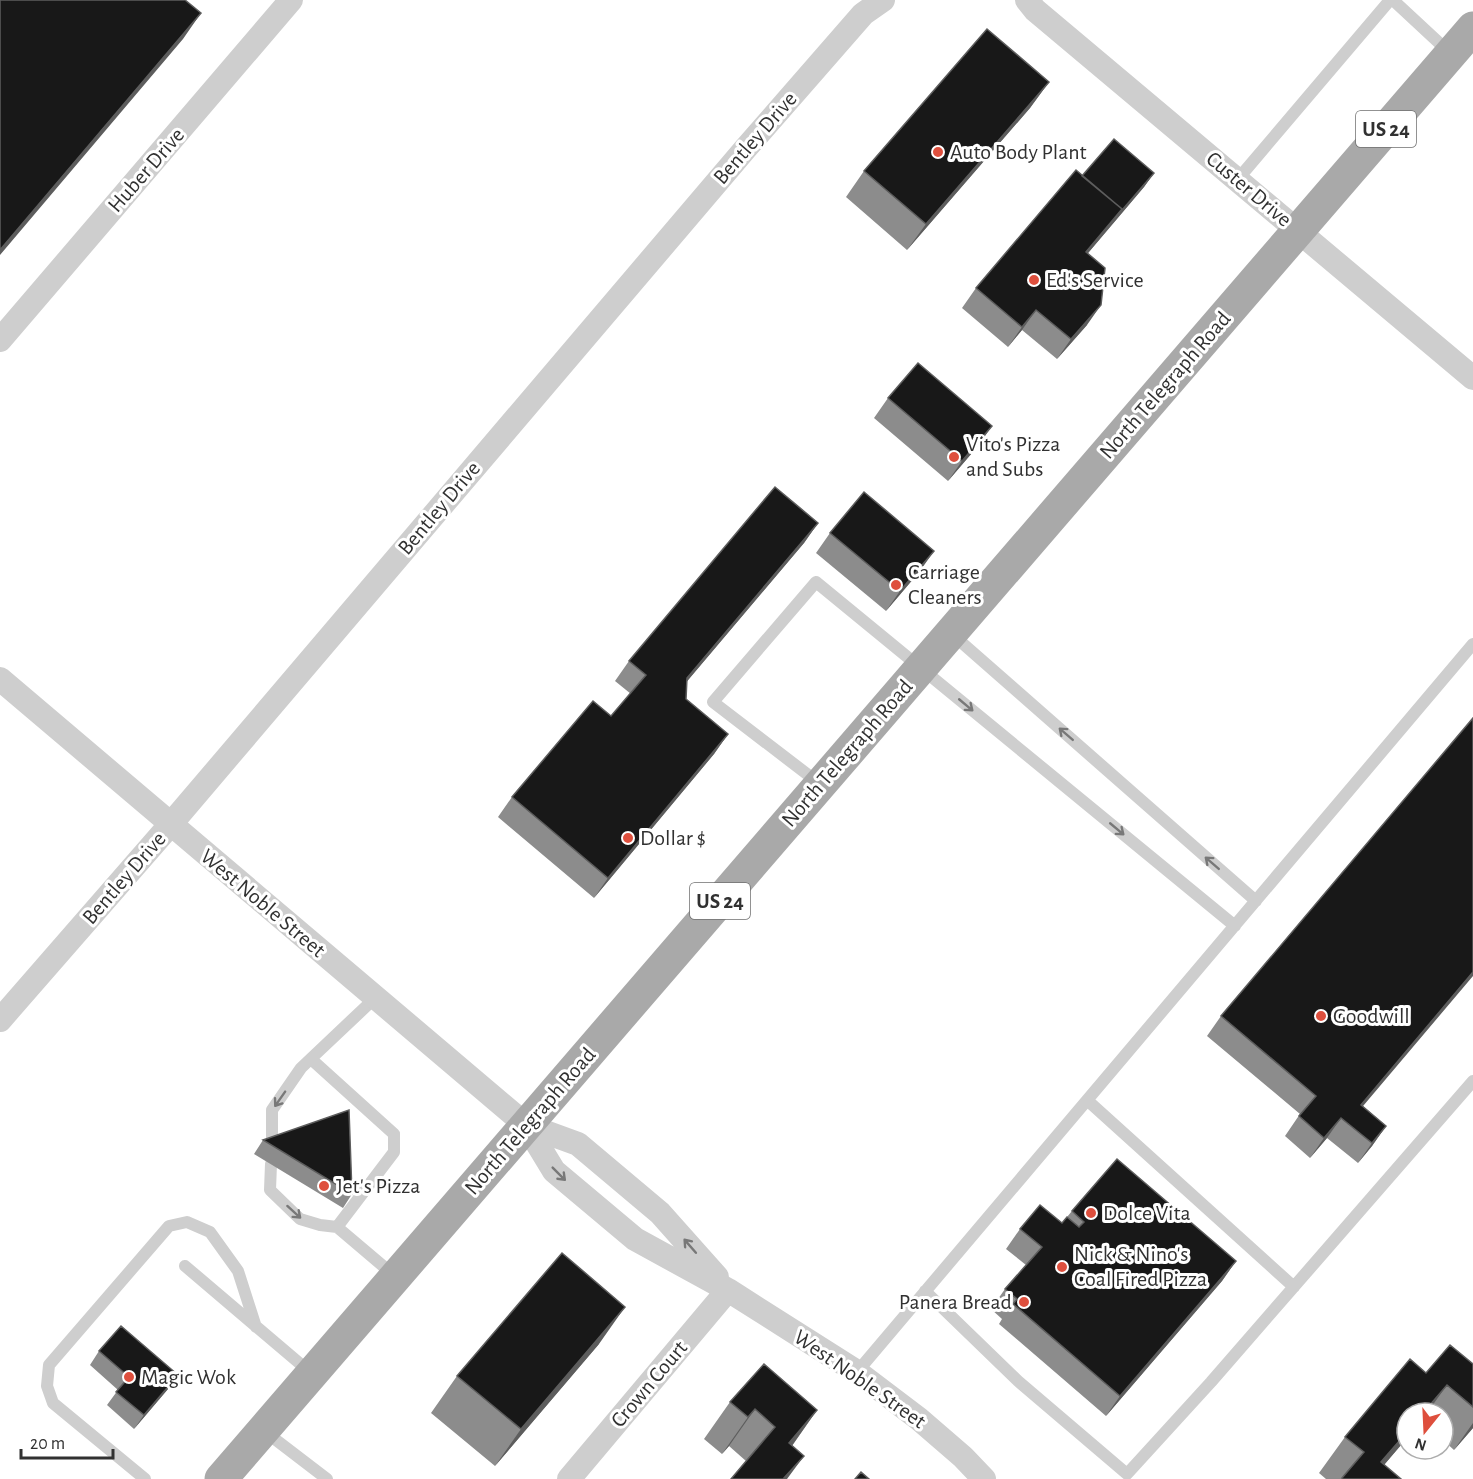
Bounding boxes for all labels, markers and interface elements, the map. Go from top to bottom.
street label: Bentley Drive [709,88,801,188]
road number: US 24 [1356,111,1416,147]
street label: Huber Drive [104,124,188,216]
place label: Auto Body Plant [950,141,1087,163]
marker: Auto Body Plant [931,145,945,159]
street label: Custer Drive [1202,147,1296,231]
place label: Ed's Service [1046,269,1144,291]
marker: Ed's Service [1027,273,1041,287]
street label: North Telegraph Road [1095,307,1235,463]
place label: Vito's Pizza and Subs [966,433,1061,480]
marker: Vito's Pizza and Subs [947,450,961,464]
street label: Bentley Drive [394,457,484,559]
place label: Carriage Cleaners [908,561,982,608]
marker: Carriage Cleaners [889,578,903,592]
street label: North Telegraph Road [777,675,917,831]
one-way arrow [958,698,974,711]
one-way arrow [1059,727,1074,741]
one-way arrow [1109,822,1125,835]
place label: Dollar $ [640,827,706,849]
street label: Bentley Drive [78,828,170,928]
marker: Dollar $ [621,831,635,845]
street label: West Noble Street [196,845,330,961]
one-way arrow [1205,856,1220,870]
road number: US 24 [690,883,750,919]
place label: Goodwill [1333,1005,1410,1027]
marker: Goodwill [1314,1009,1328,1023]
street label: North Telegraph Road [460,1043,600,1199]
one-way arrow [274,1090,286,1106]
one-way arrow [551,1166,566,1181]
place label: Jet's Pizza [336,1175,420,1197]
marker: Jet's Pizza [317,1179,331,1193]
place label: Dolce Vita [1103,1202,1191,1224]
one-way arrow [286,1205,301,1219]
marker: Dolce Vita [1084,1206,1098,1220]
one-way arrow [683,1238,696,1254]
place label: Nick & Nino's Coal Fired Pizza [1074,1243,1207,1290]
marker: Nick & Nino's Coal Fired Pizza [1055,1260,1069,1274]
place label: Panera Bread [899,1291,1012,1313]
marker: Panera Bread [1017,1295,1031,1309]
street label: West Noble Street [790,1325,930,1433]
street label: Crown Court [607,1337,691,1431]
place label: Magic Wok [141,1366,236,1388]
marker: Magic Wok [122,1370,136,1384]
north arrow [1395,1401,1455,1461]
scale bar [21,1422,112,1460]
text: 20 m [30,1435,65,1453]
text: N [1413,1435,1428,1454]

